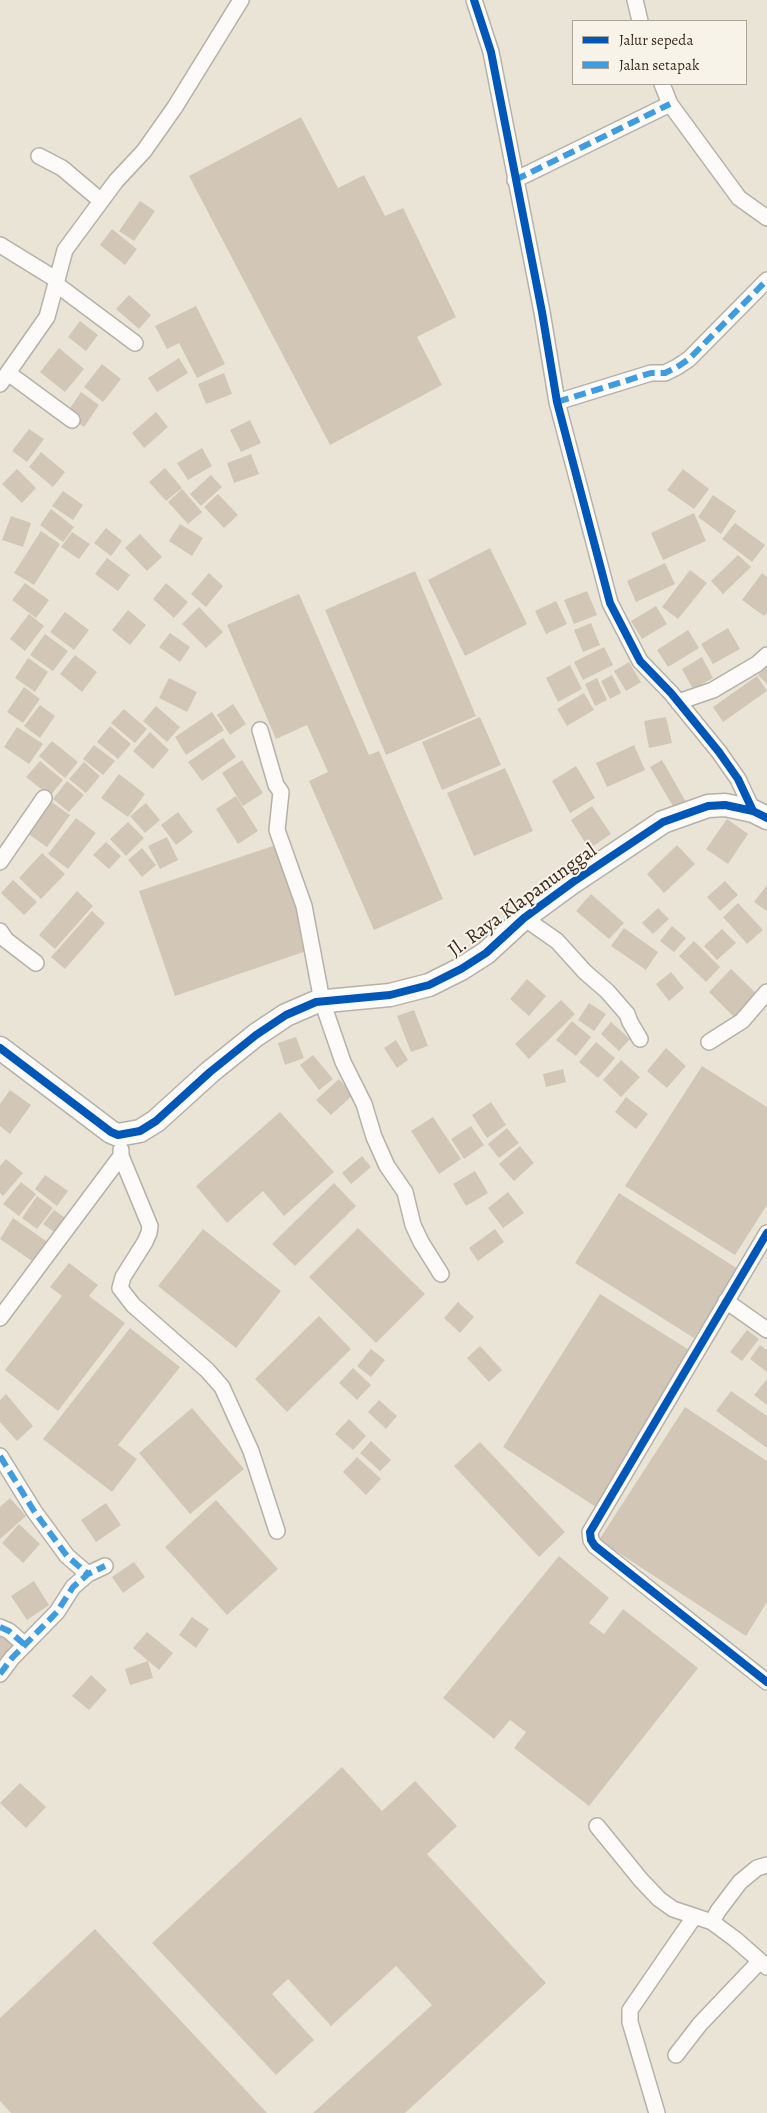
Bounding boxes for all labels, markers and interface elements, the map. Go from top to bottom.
legend [572,20,747,85]
text: Jalur sepeda [619,30,693,50]
text: Jalan setapak [619,55,699,75]
street label: Jl. Raya Klapanunggal [444,839,602,963]

